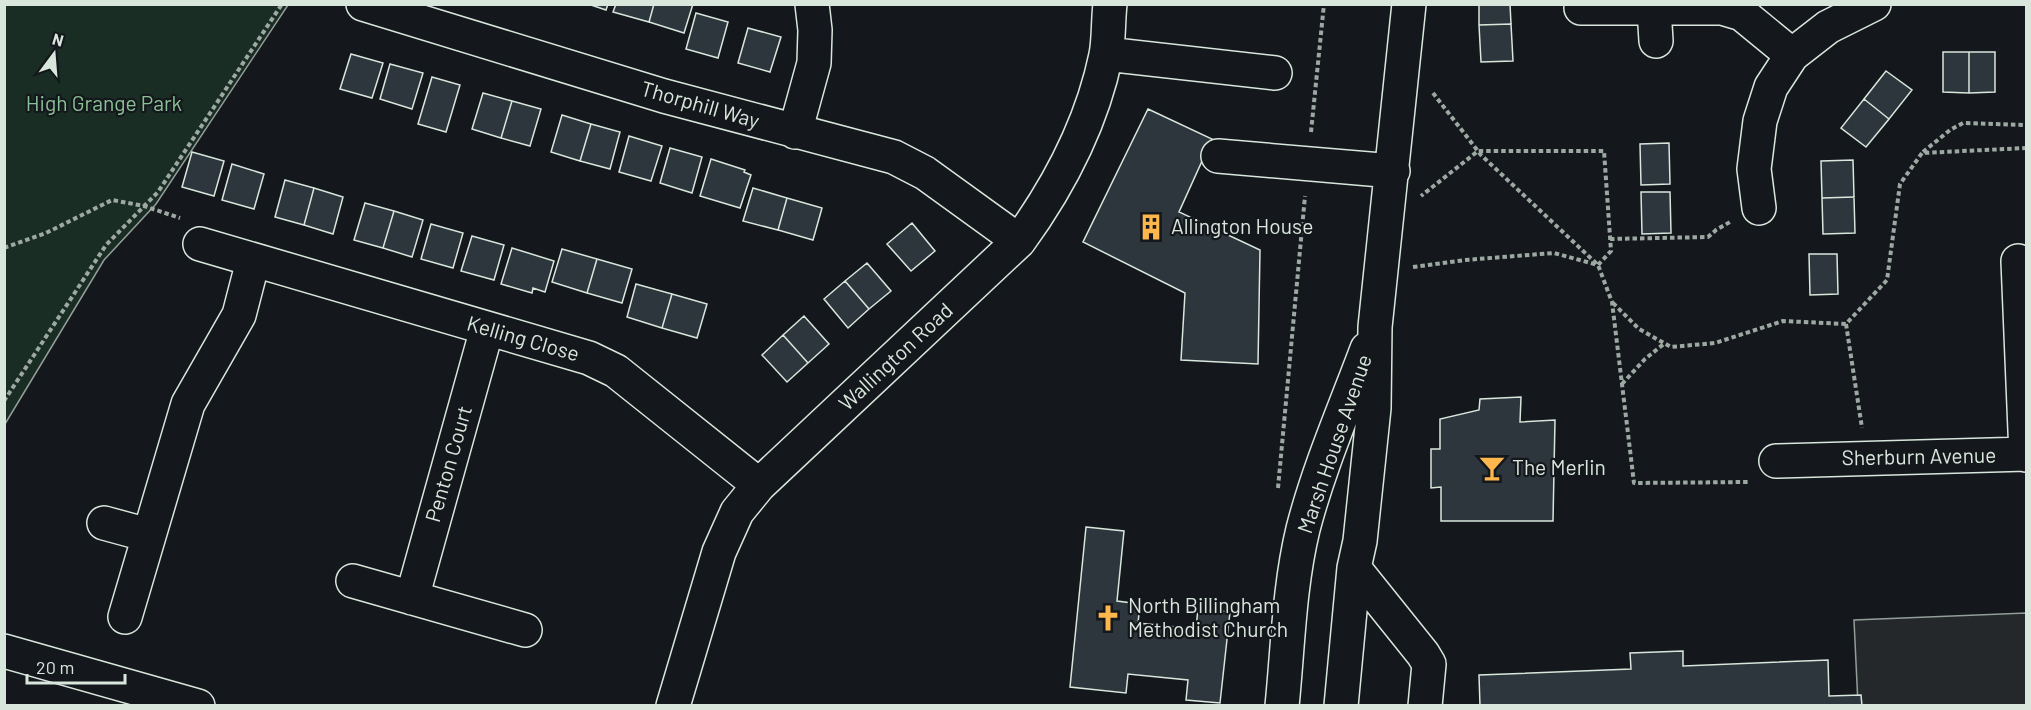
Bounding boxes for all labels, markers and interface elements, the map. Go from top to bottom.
north arrow [24,24,84,84]
text: N [51,29,66,50]
street label: Thorphill Way [638,75,763,132]
park label: High Grange Park [26,90,182,115]
building icon: Allington House [1136,212,1166,242]
place label: Allington House [1171,213,1313,238]
street label: Wallington Road [833,297,957,415]
street label: Kelling Close [464,310,583,366]
street label: Marsh House Avenue [1291,351,1376,536]
street label: Penton Court [419,403,476,525]
street label: Sherburn Avenue [1841,442,1997,469]
bar icon: The Merlin [1477,453,1507,483]
place label: The Merlin [1512,454,1606,479]
place label: North Billingham Methodist Church [1128,592,1288,641]
church icon: North Billingham Methodist Church [1093,603,1123,633]
scale bar [27,647,124,685]
text: 20 m [36,656,74,678]

